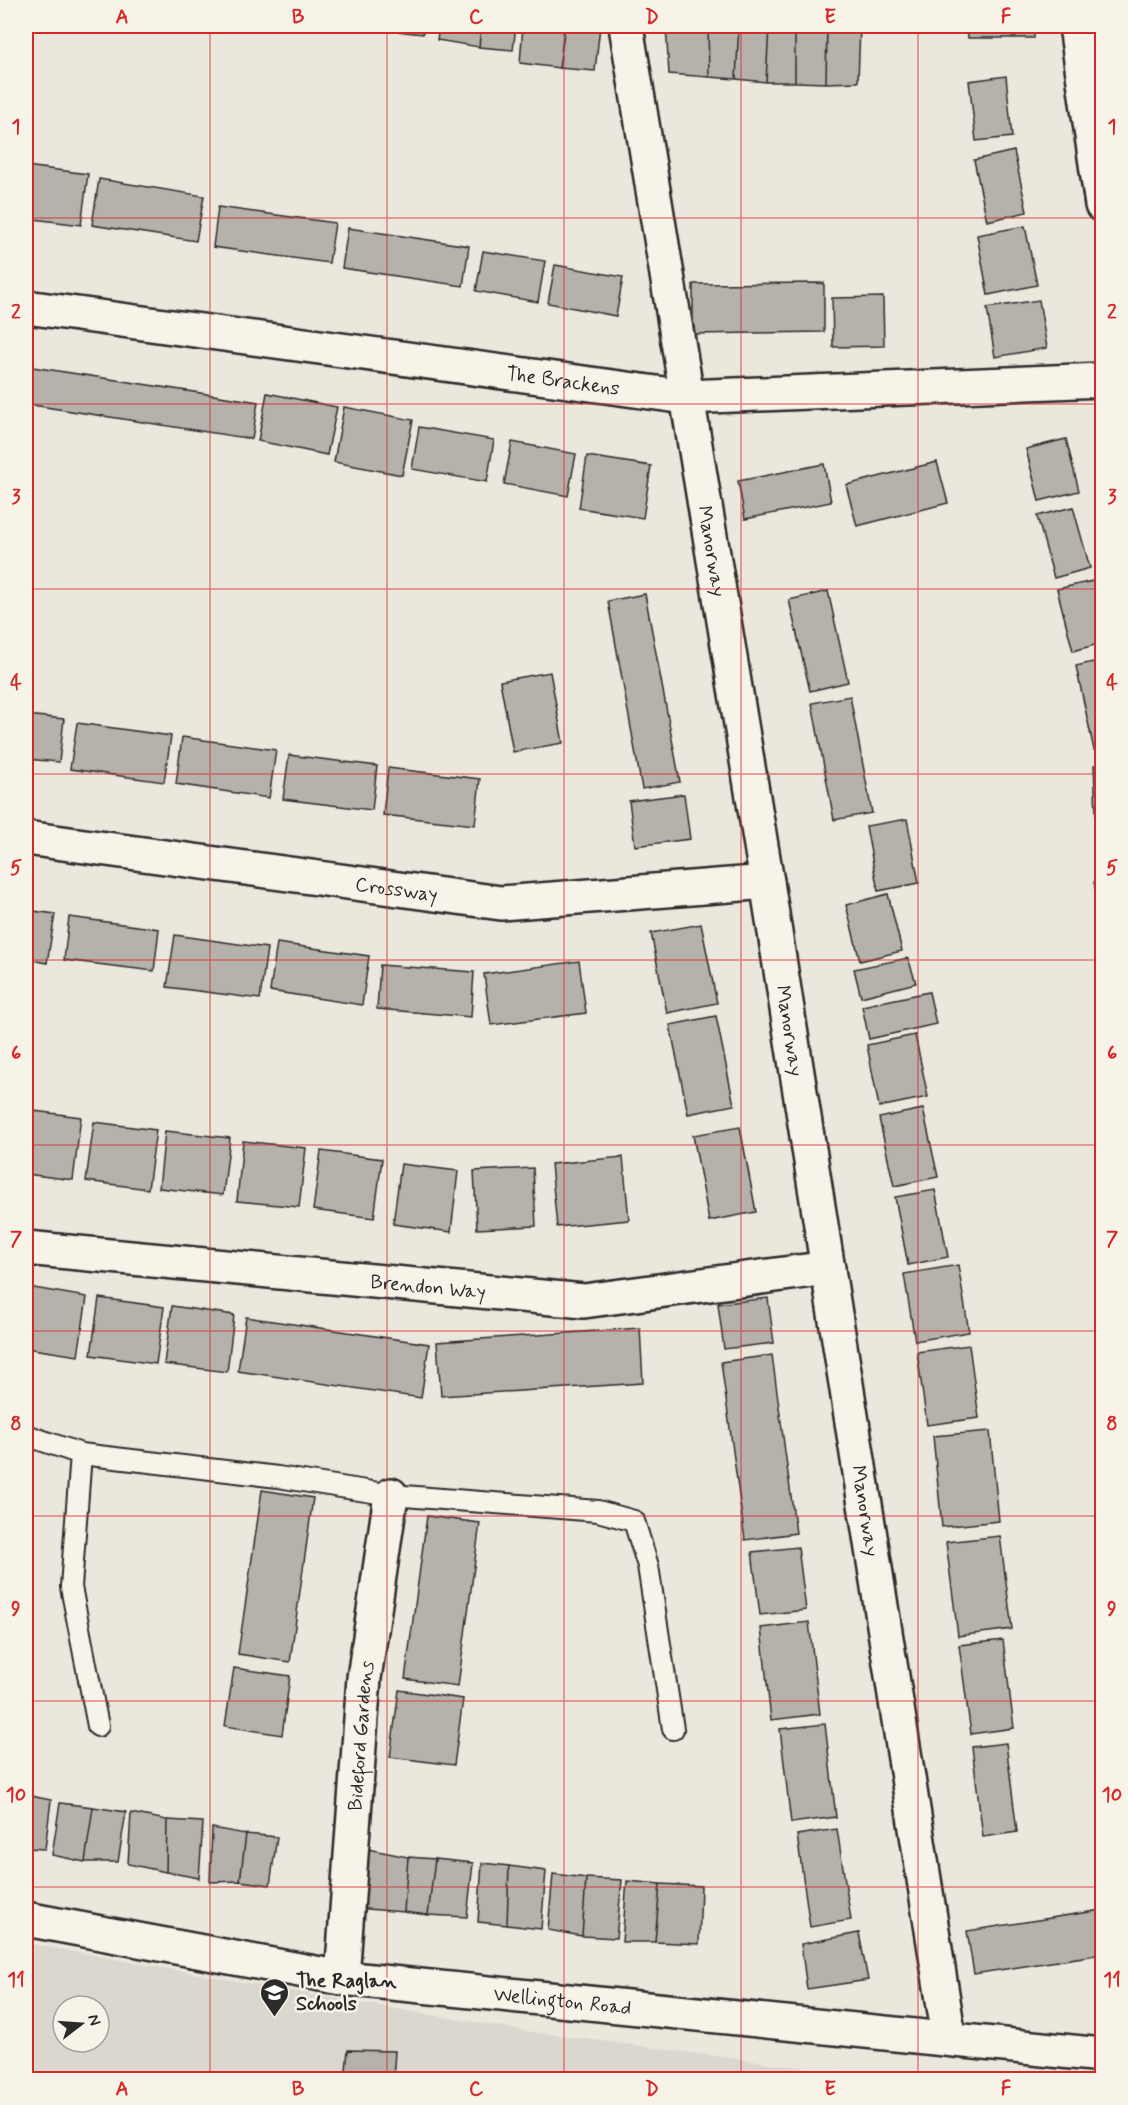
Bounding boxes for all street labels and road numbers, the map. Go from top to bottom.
street label: The Brackens [504,361,621,403]
street label: Manorway [690,504,732,599]
street label: Crossway [354,871,439,909]
street label: Manorway [768,983,809,1078]
street label: Brendon Way [369,1269,487,1307]
street label: Manorway [844,1463,885,1559]
street label: Bideford Gardens [342,1659,381,1812]
street label: Wellington Road [492,1981,632,2022]

